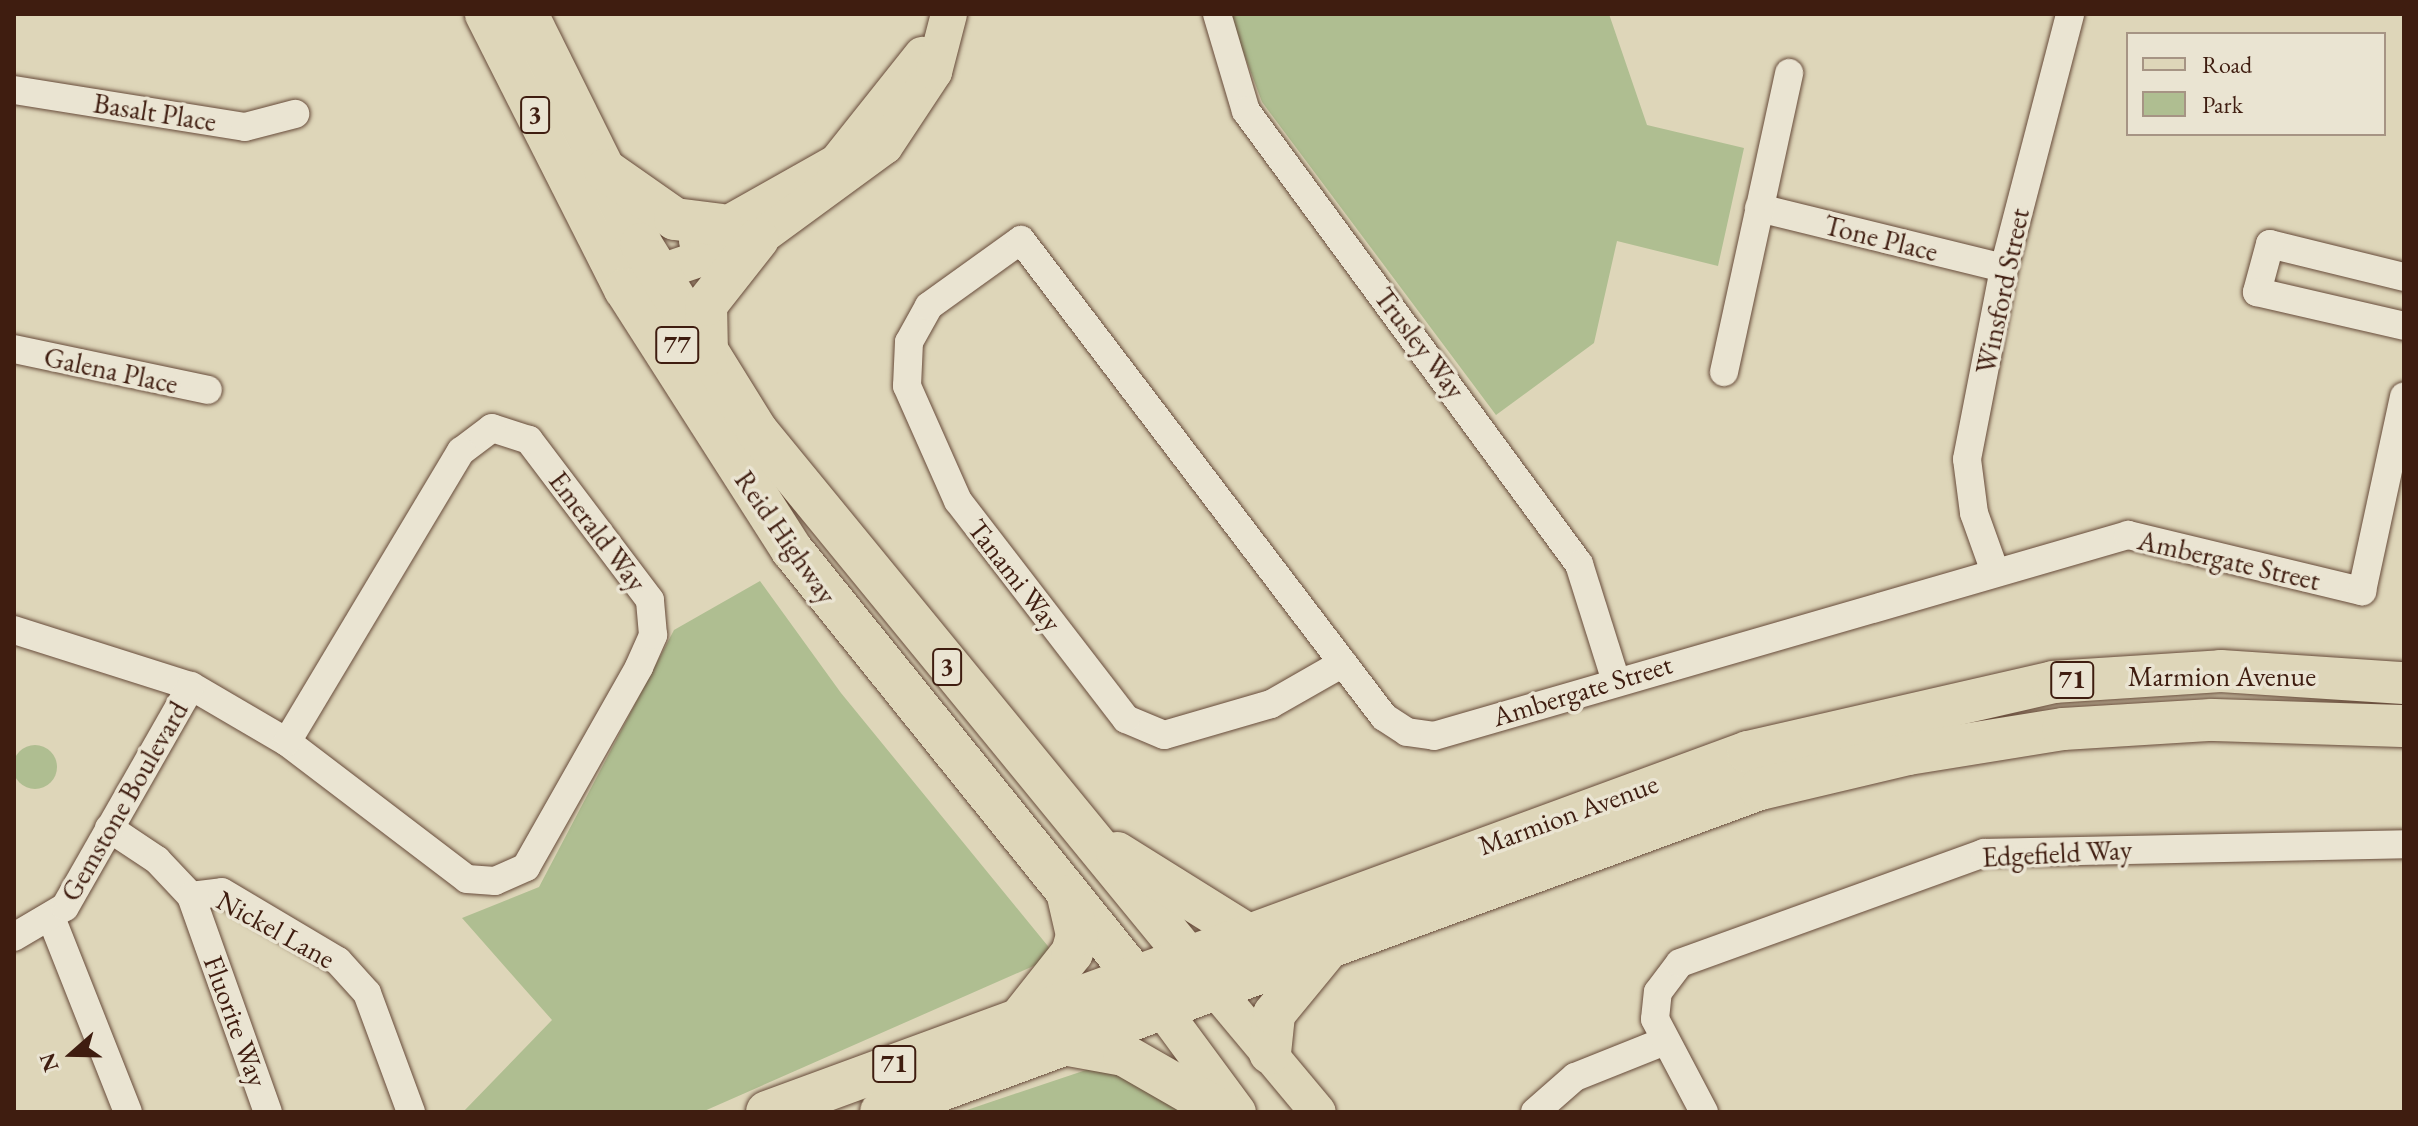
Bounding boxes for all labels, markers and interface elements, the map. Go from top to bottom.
legend [2126,32,2386,136]
text: Road [2202,49,2252,80]
street label: Basalt Place [91,86,219,138]
text: Park [2202,89,2243,120]
road number: 3 [519,93,551,137]
street label: Winsford Street [1968,205,2036,377]
street label: Tone Place [1821,208,1941,268]
street label: Trusley Way [1367,281,1473,405]
road number: 77 [655,323,699,367]
street label: Galena Place [41,339,181,401]
street label: Emerald Way [542,464,654,598]
street label: Reid Highway [728,464,844,610]
street label: Tanami Way [961,512,1069,638]
street label: Ambergate Street [2135,523,2323,597]
road number: 3 [931,645,963,689]
street label: Ambergate Street [1488,647,1676,733]
road number: 71 [2050,658,2094,702]
street label: Marmion Avenue [2128,659,2316,693]
street label: Gemstone Boulevard [53,695,195,907]
street label: Marmion Avenue [1474,766,1662,862]
street label: Edgefield Way [1981,832,2133,874]
street label: Nickel Lane [211,883,341,975]
street label: Fluorite Way [197,951,275,1091]
north arrow [32,1014,112,1094]
road number: 71 [872,1042,916,1086]
text: N [32,1049,66,1076]

